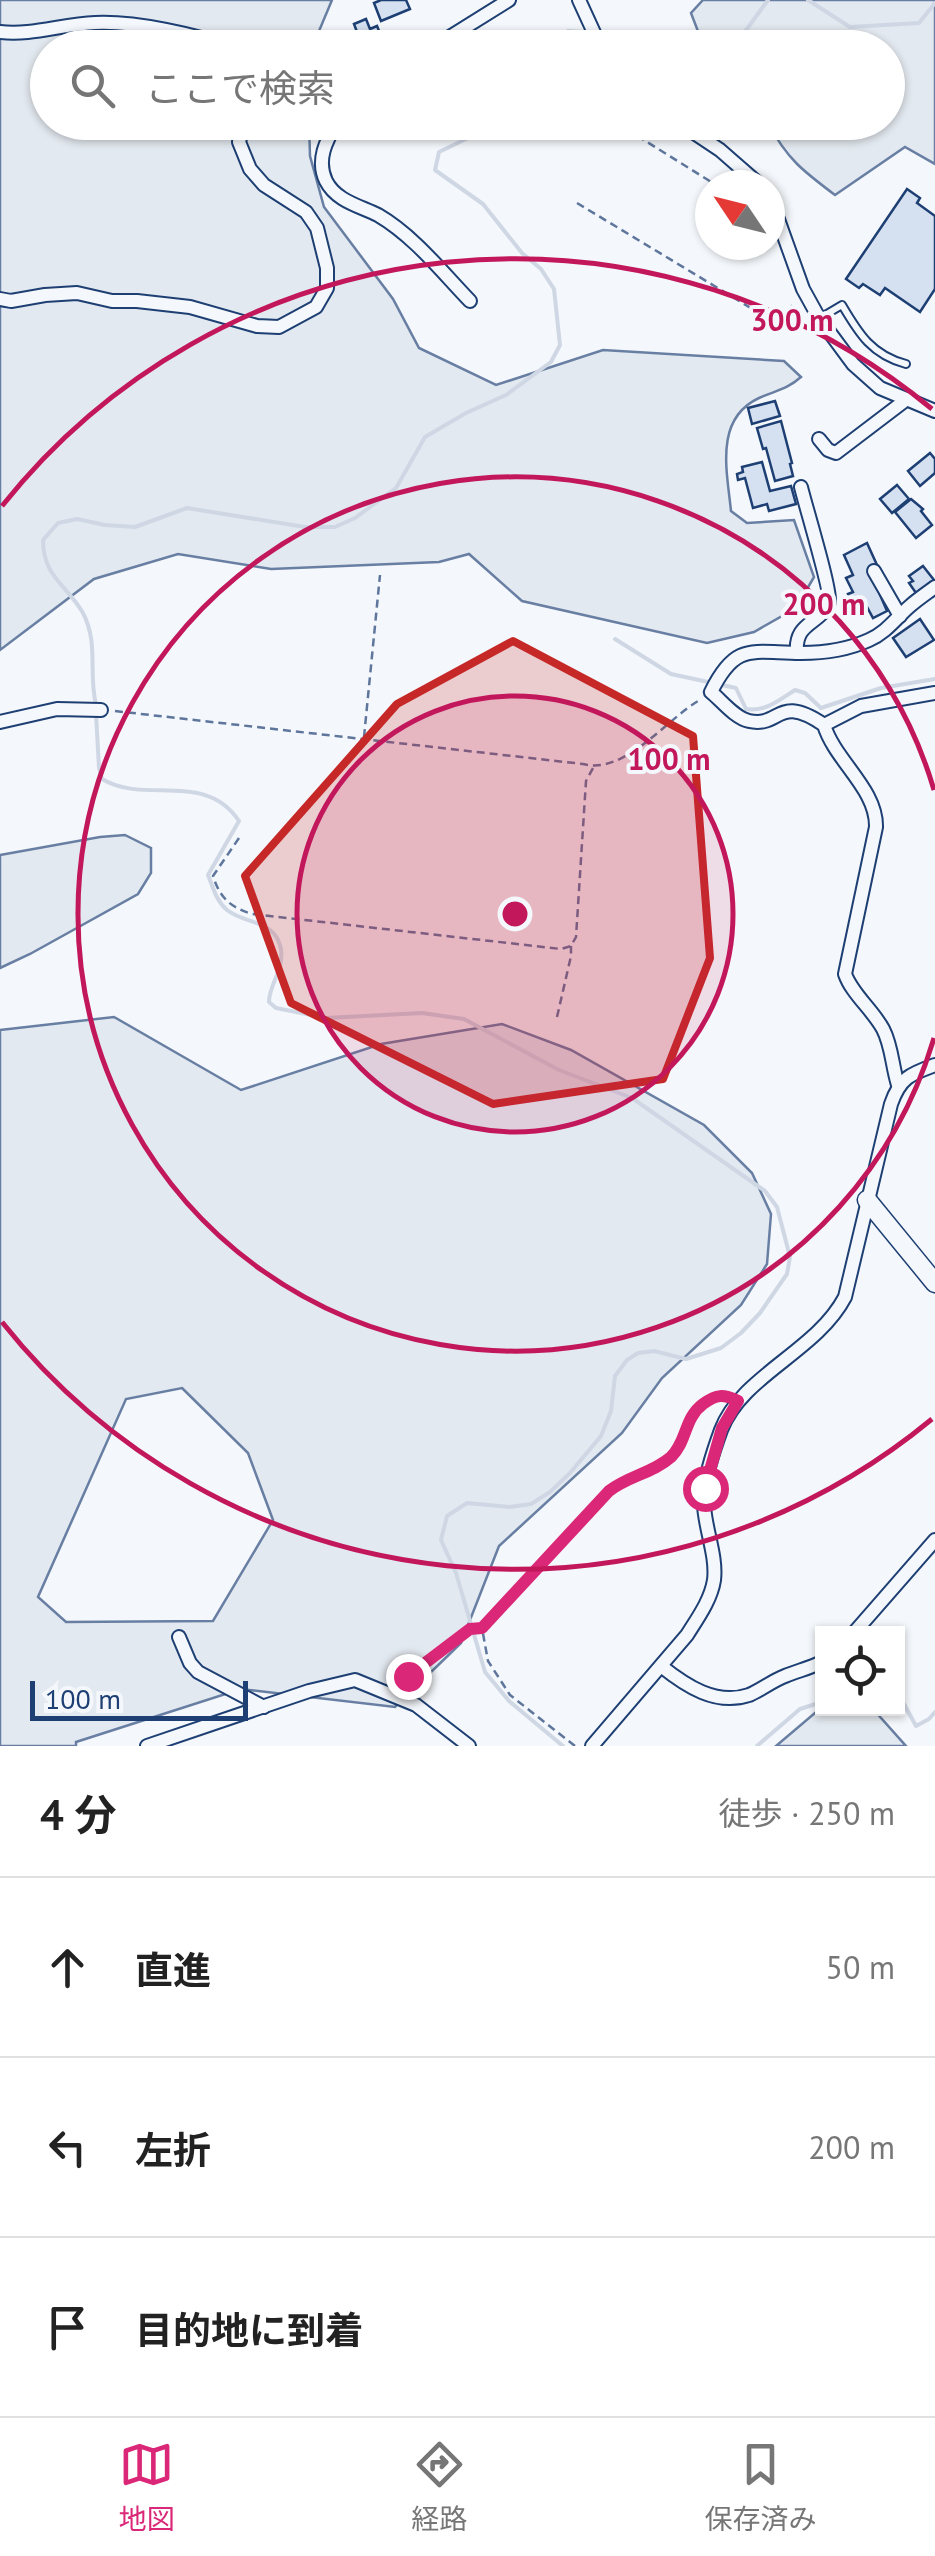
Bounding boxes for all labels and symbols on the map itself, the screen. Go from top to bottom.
north arrow [695,170,785,260]
text: 300 m [751,300,833,339]
text: 200 m [783,584,865,623]
text: 100 m [628,739,710,778]
centre of rings [497,896,533,932]
route start [683,1466,729,1512]
route end [386,1654,432,1700]
scale bar [30,1676,248,1720]

